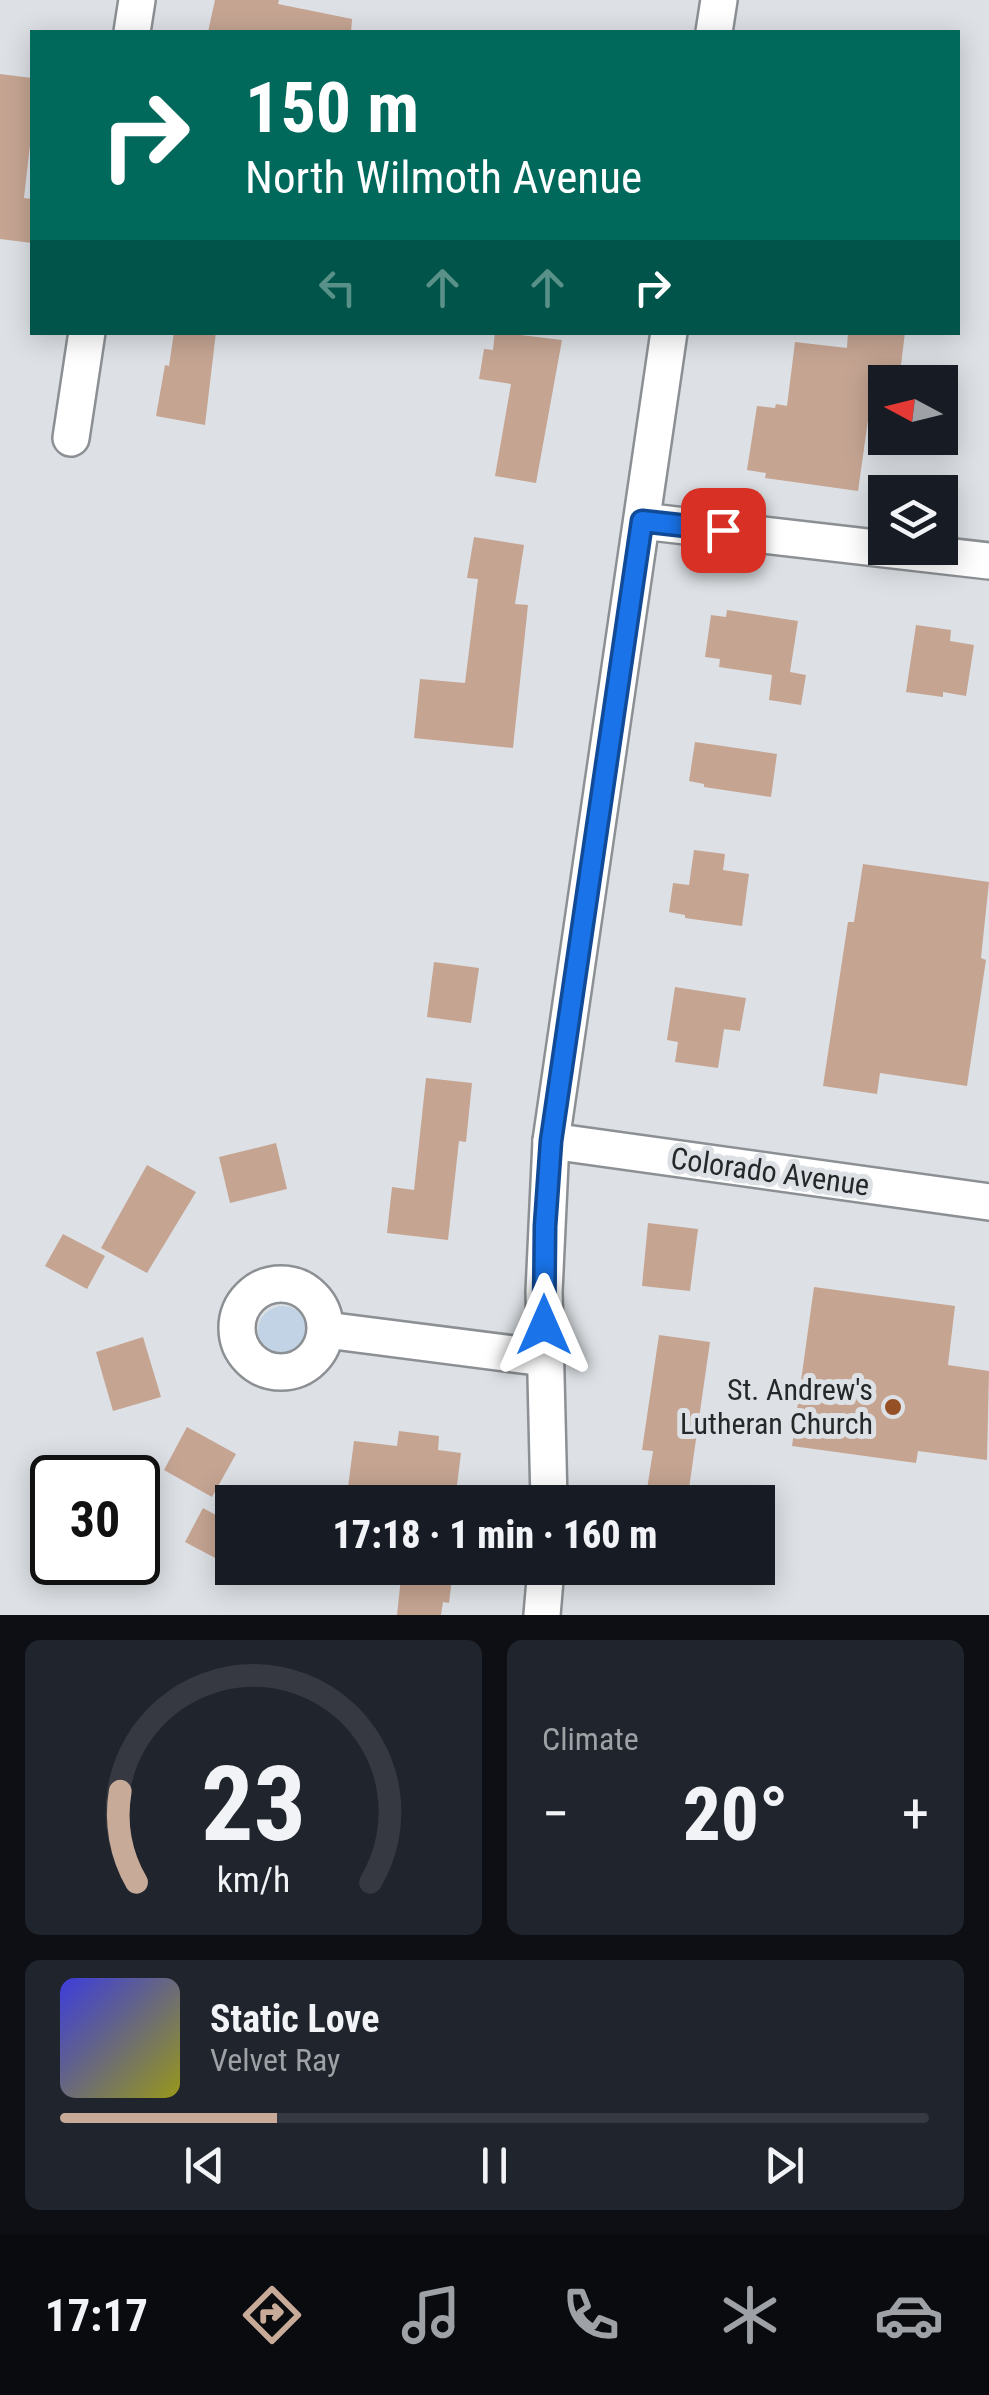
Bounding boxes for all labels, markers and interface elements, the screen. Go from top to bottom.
text: 150 m [245,67,419,149]
icon: right [80,70,210,200]
text: North Wilmoth Avenue [245,151,642,204]
icon: left [310,260,365,315]
icon: ahead [415,260,470,315]
icon: ahead [520,260,575,315]
icon: right [625,260,680,315]
north arrow [868,365,958,455]
map controls [868,365,958,565]
button: layers [868,475,958,565]
pin [681,488,766,573]
icon: arrive [696,503,751,558]
street label: Colorado Avenue [669,1140,872,1203]
position arrow [492,1273,596,1377]
place label: St. Andrew's Lutheran Church [680,1372,873,1441]
marker: St. Andrew's Lutheran Church [882,1396,904,1418]
speed limit sign: 30 [30,1455,160,1585]
text: 17:18 · 1 min · 160 m [333,1513,657,1557]
text: Climate [542,1720,639,1758]
text: 23 [201,1744,306,1865]
text: 20° [683,1770,788,1858]
text: − [542,1782,570,1846]
text: + [902,1782,929,1846]
text: km/h [217,1859,290,1901]
text: Static Love [210,1997,379,2041]
text: Velvet Ray [210,2041,340,2079]
icon: previous [177,2138,232,2193]
icon: pause [467,2138,522,2193]
icon: next [757,2138,812,2193]
icon: directions [237,2280,307,2350]
icon: music [396,2280,466,2350]
icon: phone [556,2280,626,2350]
icon: climate [715,2280,785,2350]
icon: car [874,2280,944,2350]
text: 17:17 [45,2289,148,2342]

